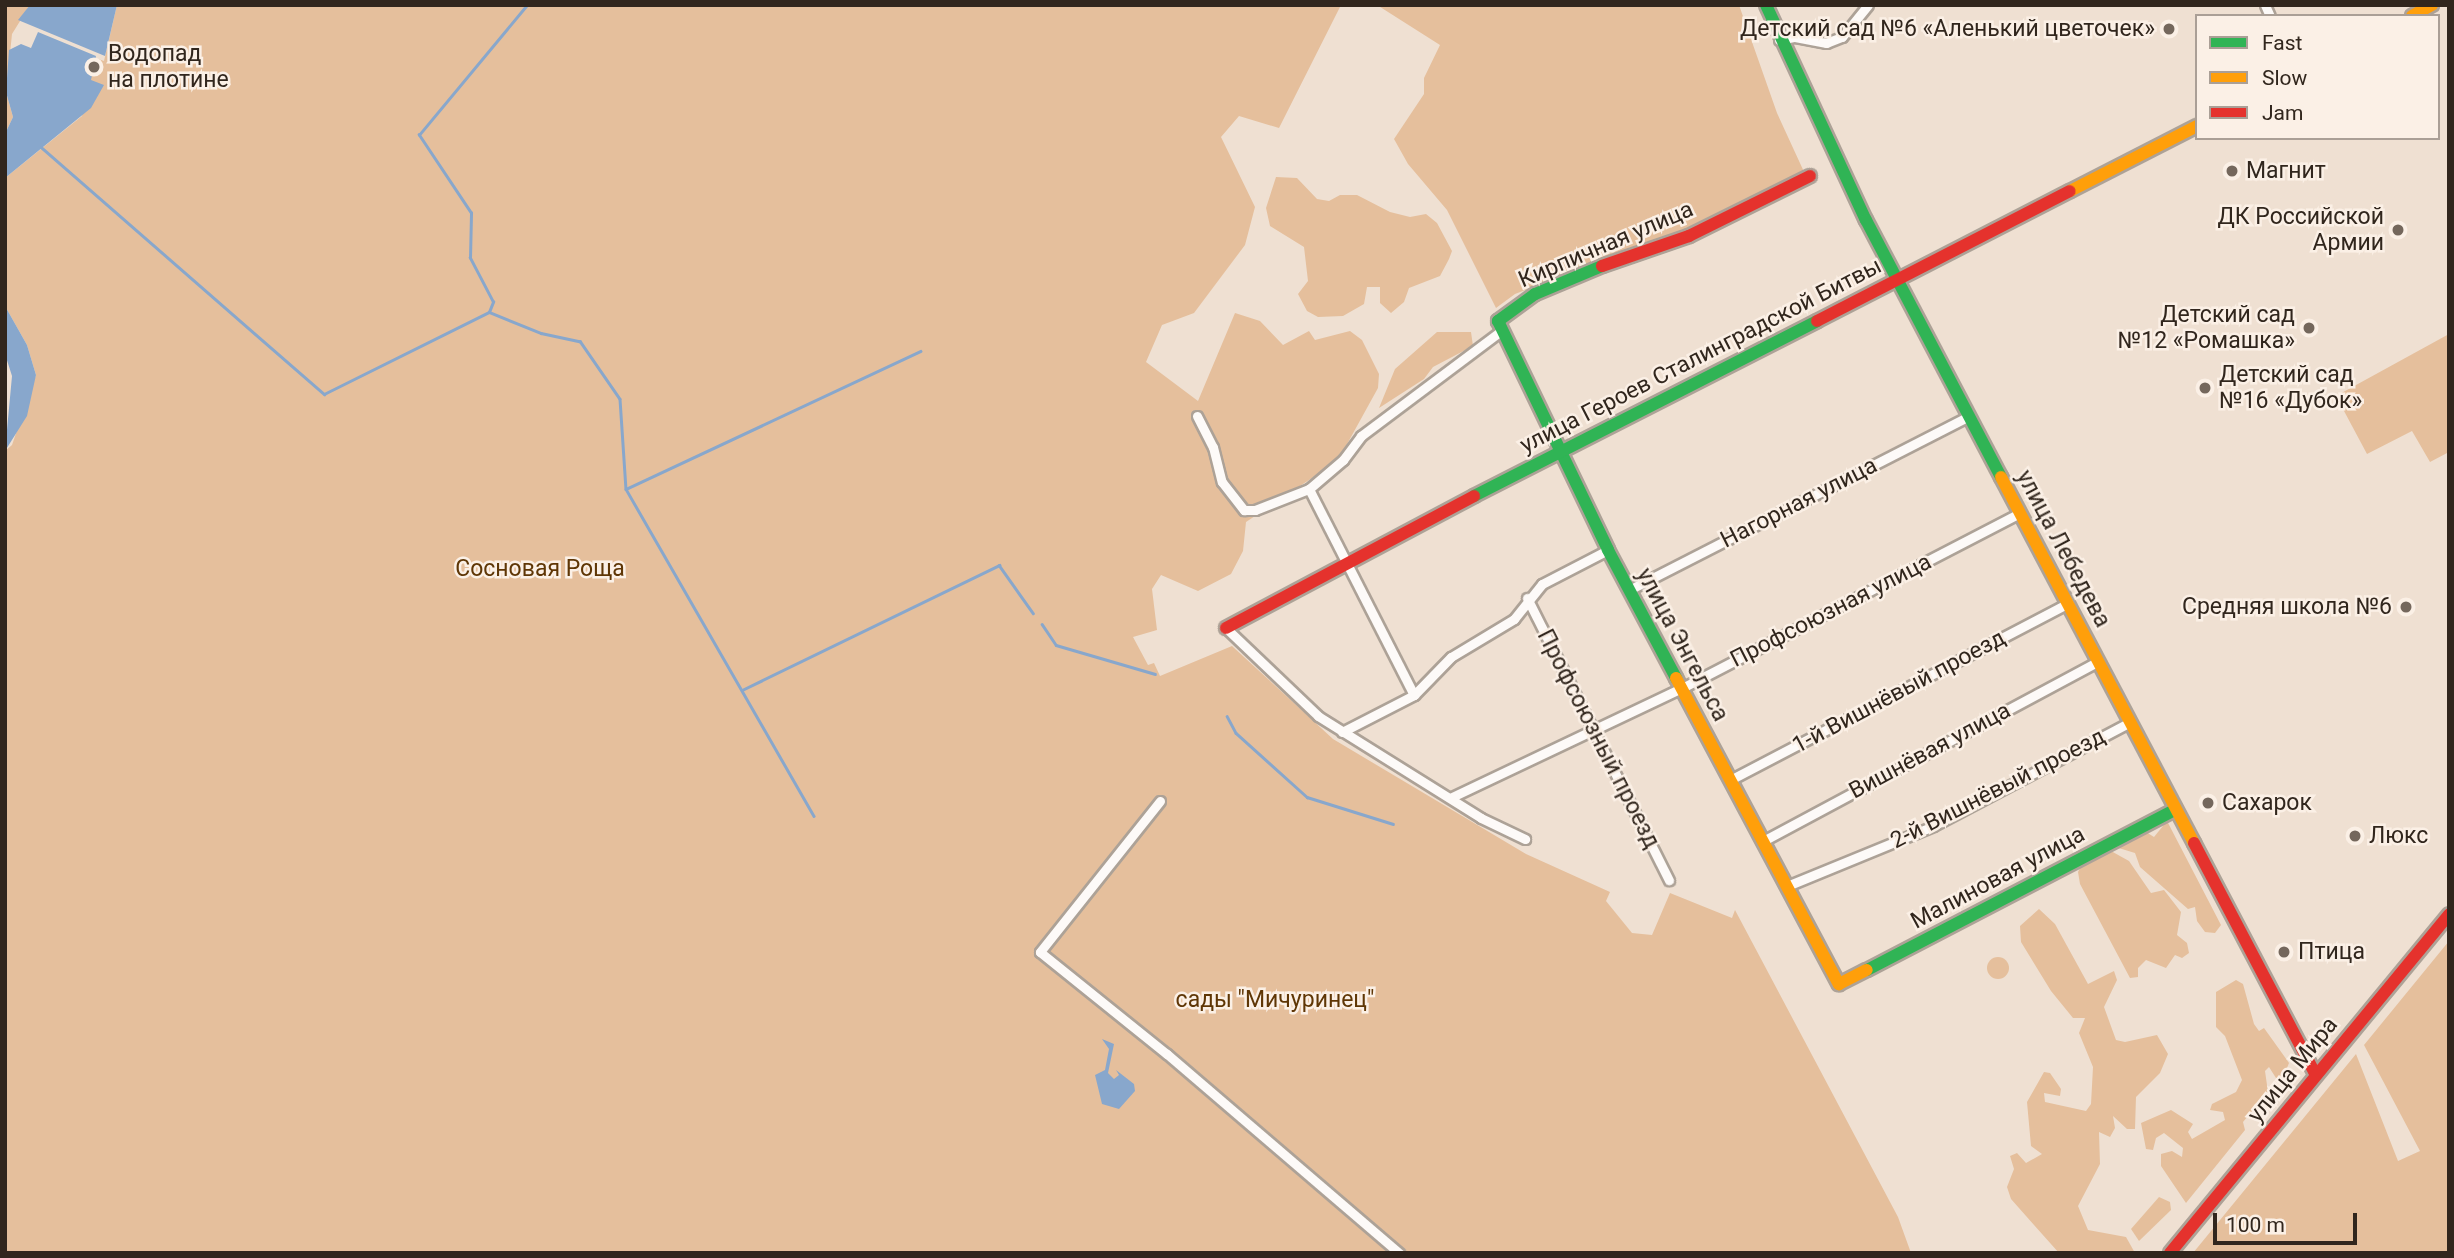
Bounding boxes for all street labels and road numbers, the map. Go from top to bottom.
street label: Кирпичная улица [1515,196,1697,294]
street label: улица Героев Сталинградской Битвы [1516,252,1886,460]
street label: Нагорная улица [1716,452,1882,554]
street label: улица Лебедева [2010,466,2116,632]
street label: Профсоюзная улица [1726,548,1936,674]
street label: улица Энгельса [1630,564,1734,726]
street label: 1-й Вишнёвый проезд [1788,624,2010,760]
street label: Профсоюзный проезд [1531,625,1665,853]
street label: Вишнёвая улица [1845,697,2015,805]
street label: 2-й Вишнёвый проезд [1886,723,2110,855]
street label: Малиновая улица [1906,821,2090,935]
street label: улица Мира [2242,1012,2344,1128]

